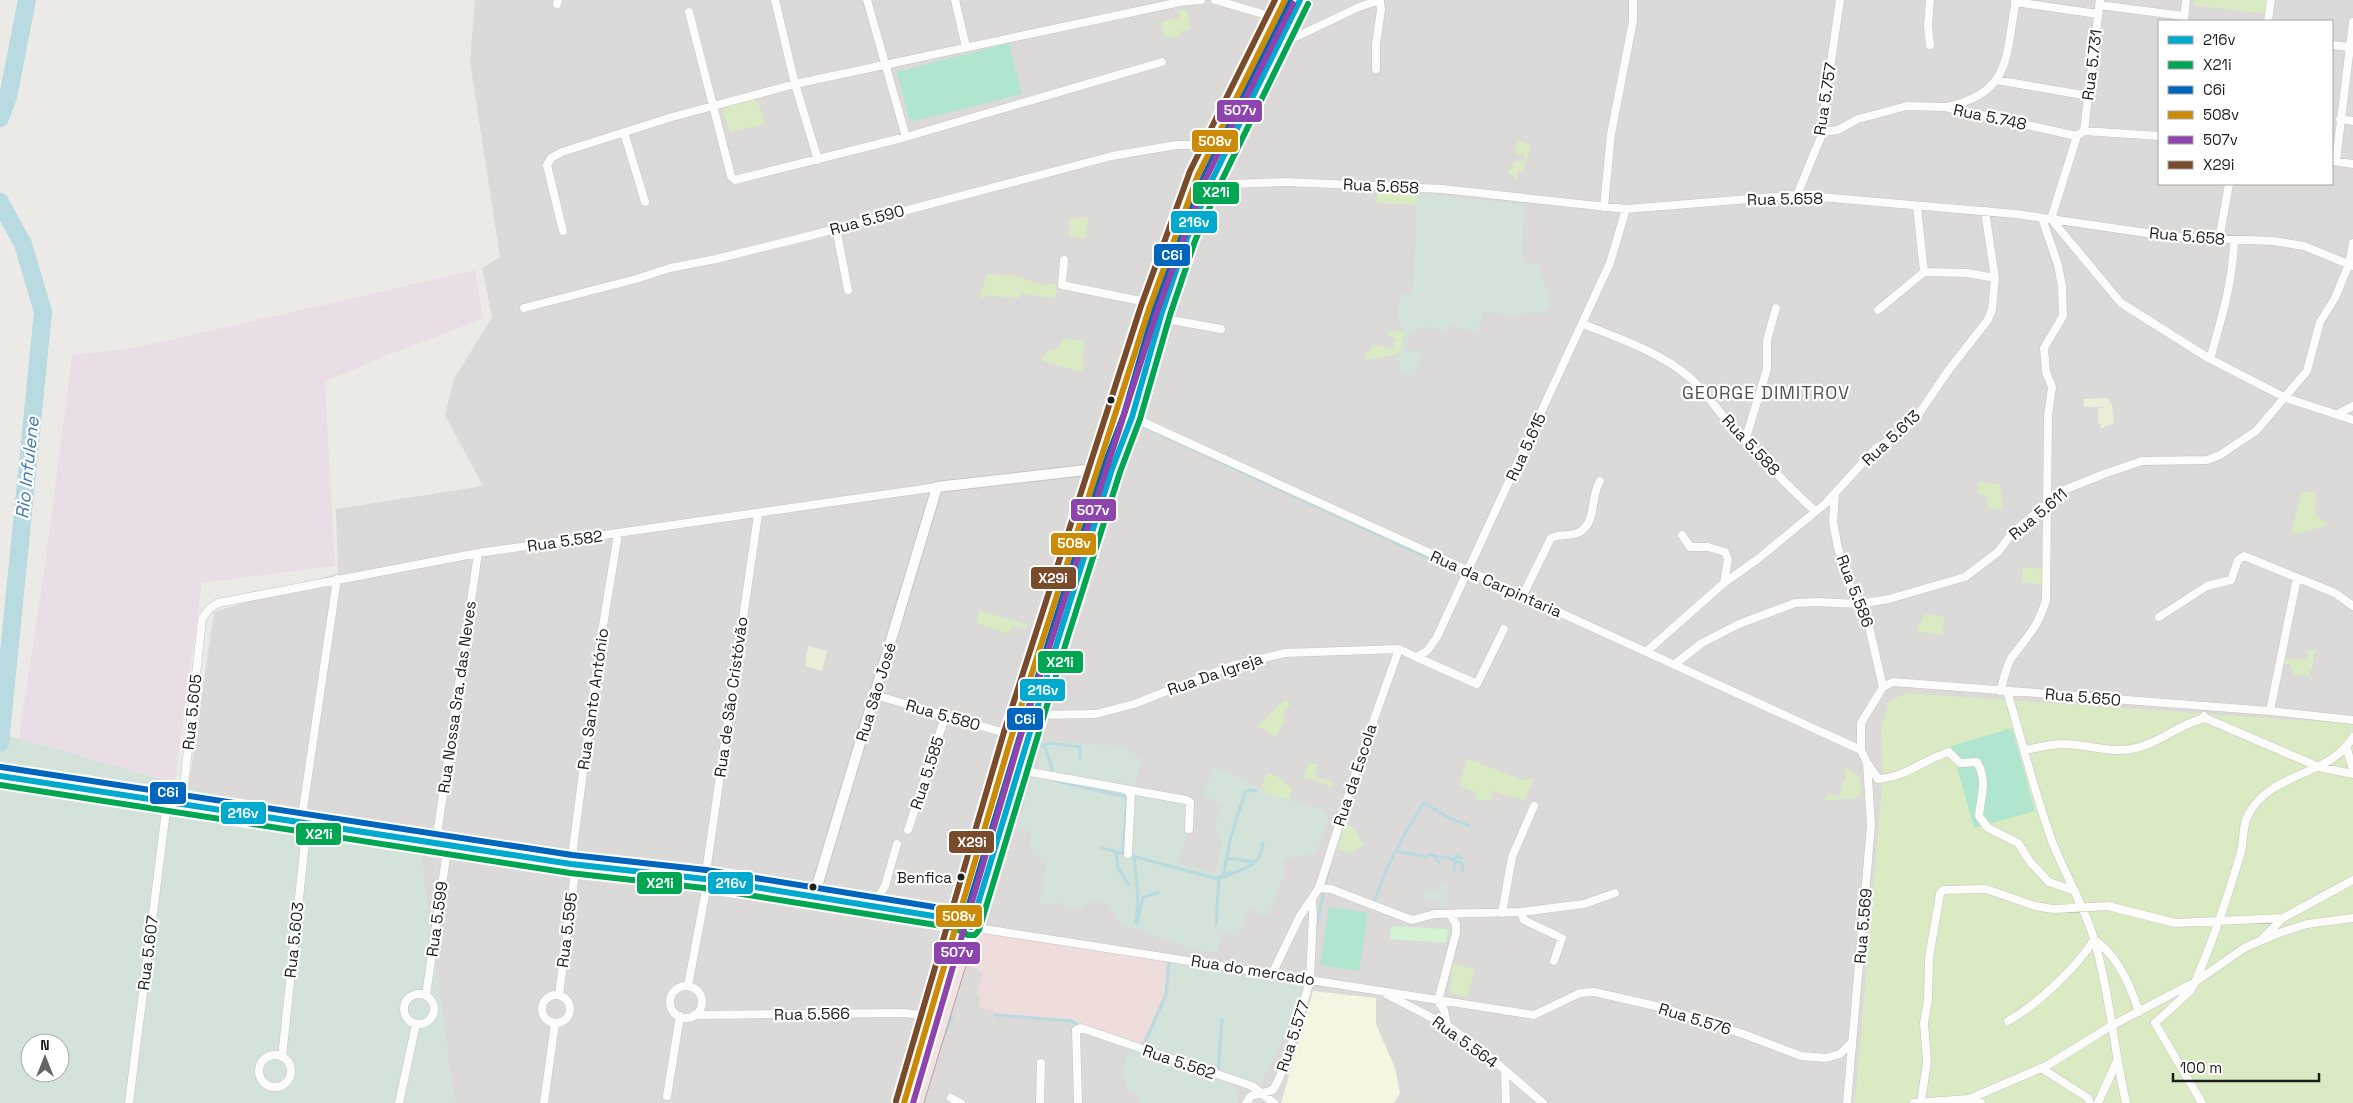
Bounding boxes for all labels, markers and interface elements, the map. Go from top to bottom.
legend [2158,20,2333,185]
street label: Rua 5.731 [2077,28,2107,102]
text: 216v [2203,30,2236,49]
text: X21i [2203,55,2232,74]
street label: Rua 5.757 [1809,61,1841,137]
text: C6i [2203,80,2226,99]
line badge: 507v [1216,99,1263,123]
street label: Rua 5.748 [1951,99,2029,135]
text: 507v [1224,101,1257,119]
text: 508v [2203,105,2239,124]
line badge: 508v [1191,129,1239,153]
text: 507v [2203,130,2238,149]
text: 508v [1198,132,1232,150]
text: X29i [2203,155,2234,174]
street label: Rua 5.658 [1342,174,1420,198]
line badge: X21i [1192,181,1240,205]
text: X21i [1202,183,1230,201]
street label: Rua 5.658 [1747,188,1823,210]
street label: Rua 5.590 [827,200,907,240]
line badge: 216v [1170,210,1218,234]
text: 216v [1179,213,1210,231]
street label: Rua 5.658 [2148,222,2226,250]
line badge: C6i [1153,243,1191,267]
text: C6i [1161,246,1183,264]
district label: GEORGE DIMITROV [1682,381,1850,404]
unlabelled marker [1106,395,1116,405]
street label: Rua 5.613 [1857,405,1925,471]
street label: Rua 5.615 [1501,410,1551,484]
street label: Rua 5.588 [1717,410,1785,480]
water label: Rio Infulene [10,415,44,520]
street label: Rua 5.611 [2004,484,2072,544]
line badge: 507v [1070,498,1117,522]
text: 507v [1077,501,1110,519]
street label: Rua 5.582 [526,525,604,557]
line badge: 508v [1050,532,1097,556]
text: 508v [1057,534,1091,552]
street label: Rua da Carpintaria [1427,546,1565,622]
street label: Rua 5.586 [1832,552,1878,630]
line badge: X29i [1030,566,1077,590]
text: X29i [1038,569,1068,587]
street label: Rua Nossa Sra. das Neves [433,599,481,795]
street label: Rua de São Cristóvão [709,615,753,779]
street label: Rua Santo António [573,627,613,771]
street label: Rua São José [851,640,901,744]
street label: Rua Da Igreja [1164,648,1266,700]
line badge: X21i [1037,650,1084,674]
text: X21i [1046,653,1074,671]
street label: Rua 5.605 [178,673,206,751]
line badge: 216v [1019,678,1066,702]
text: 216v [1028,681,1059,699]
street label: Rua 5.650 [2044,683,2122,711]
street label: Rua 5.580 [903,694,983,736]
line badge: C6i [1006,707,1044,731]
text: C6i [1014,710,1036,728]
street label: Rua da Escola [1329,721,1381,829]
street label: Rua 5.585 [905,734,949,812]
line badge: C6i [149,781,187,805]
text: C6i [157,783,179,801]
line badge: 216v [220,801,267,825]
text: 216v [228,804,259,822]
line badge: X21i [295,822,342,846]
text: X21i [305,825,333,843]
line badge: X29i [948,830,995,854]
text: X29i [957,833,987,851]
place label: Benfica [897,868,952,887]
line badge: X21i [636,871,683,895]
line badge: 216v [707,871,754,895]
marker: Benfica [956,872,966,882]
text: X21i [646,874,674,892]
text: 216v [716,874,747,892]
street label: Rua 5.599 [421,880,453,958]
unlabelled marker [808,882,818,892]
street label: Rua 5.569 [1849,887,1877,965]
street label: Rua 5.595 [552,891,582,969]
street label: Rua 5.603 [280,901,308,979]
line badge: 508v [935,904,983,928]
text: 508v [942,907,976,925]
street label: Rua 5.607 [133,914,163,992]
line badge: 507v [933,941,981,965]
text: 507v [941,943,974,961]
street label: Rua do mercado [1190,950,1316,990]
street label: Rua 5.577 [1272,997,1314,1075]
street label: Rua 5.576 [1656,998,1734,1040]
street label: Rua 5.566 [774,1003,850,1025]
street label: Rua 5.564 [1428,1011,1502,1073]
north arrow [20,1033,70,1083]
text: N [40,1036,50,1054]
street label: Rua 5.562 [1140,1040,1218,1084]
scale bar [2173,1050,2319,1082]
text: 100 m [2180,1058,2222,1077]

